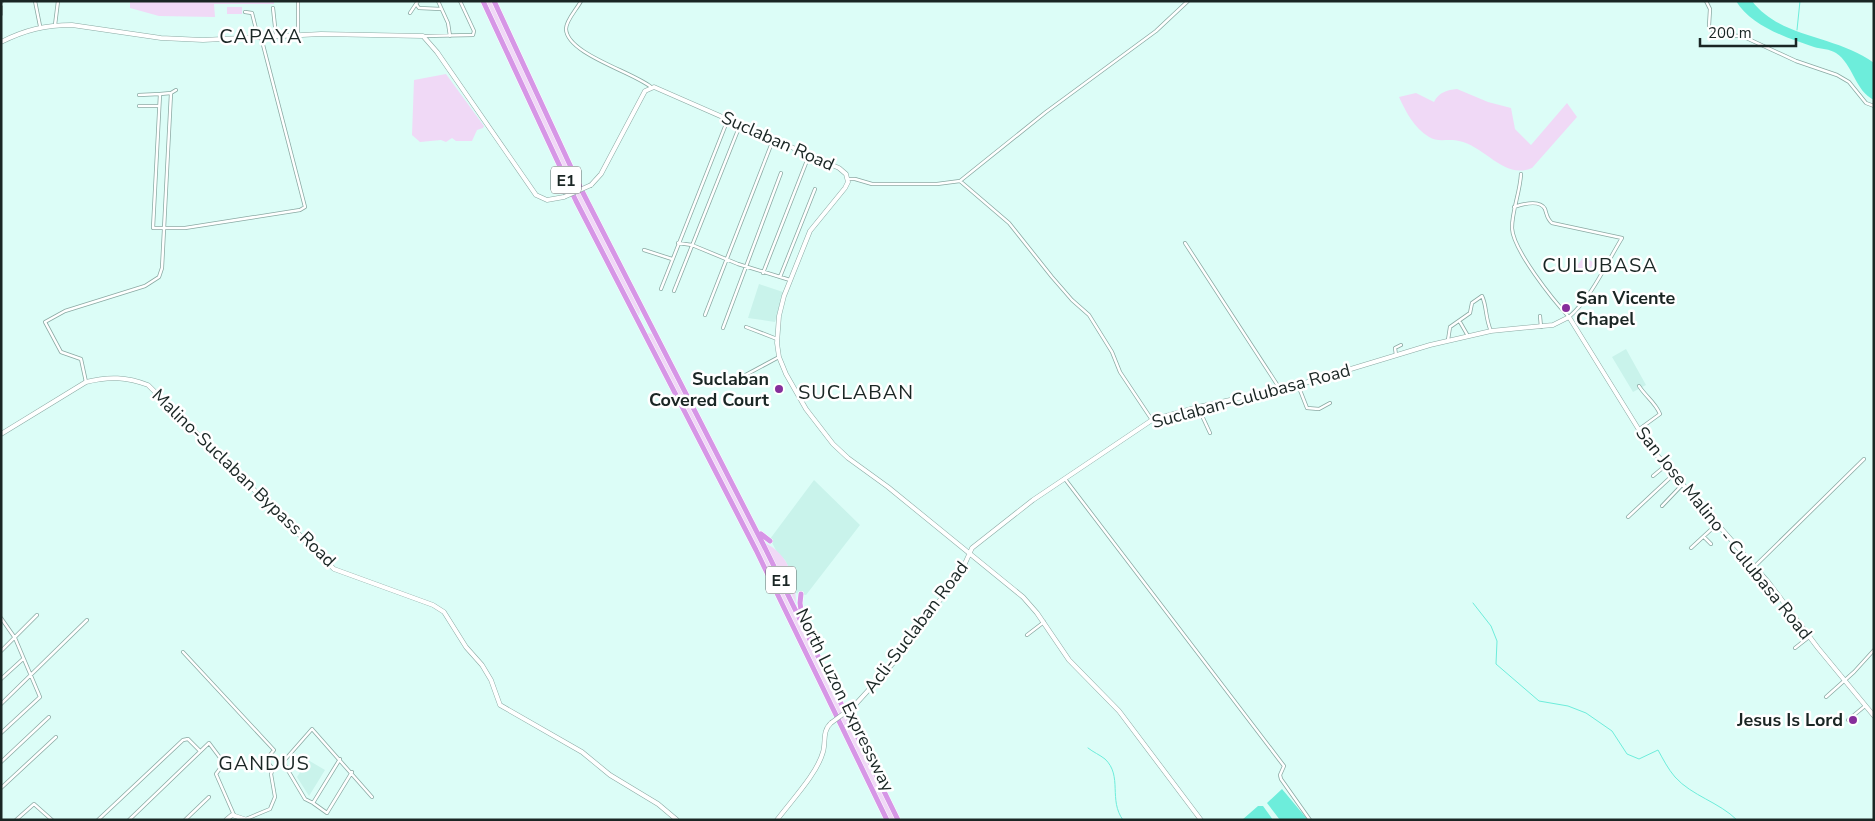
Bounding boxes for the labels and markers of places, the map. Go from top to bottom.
place label: San Vicente Chapel [1576,286,1675,331]
marker: San Vicente Chapel [1560,302,1572,314]
place label: Suclaban Covered Court [649,367,769,412]
marker: Suclaban Covered Court [773,383,785,395]
place label: Jesus Is Lord [1736,708,1843,732]
marker: Jesus Is Lord [1847,714,1859,726]

